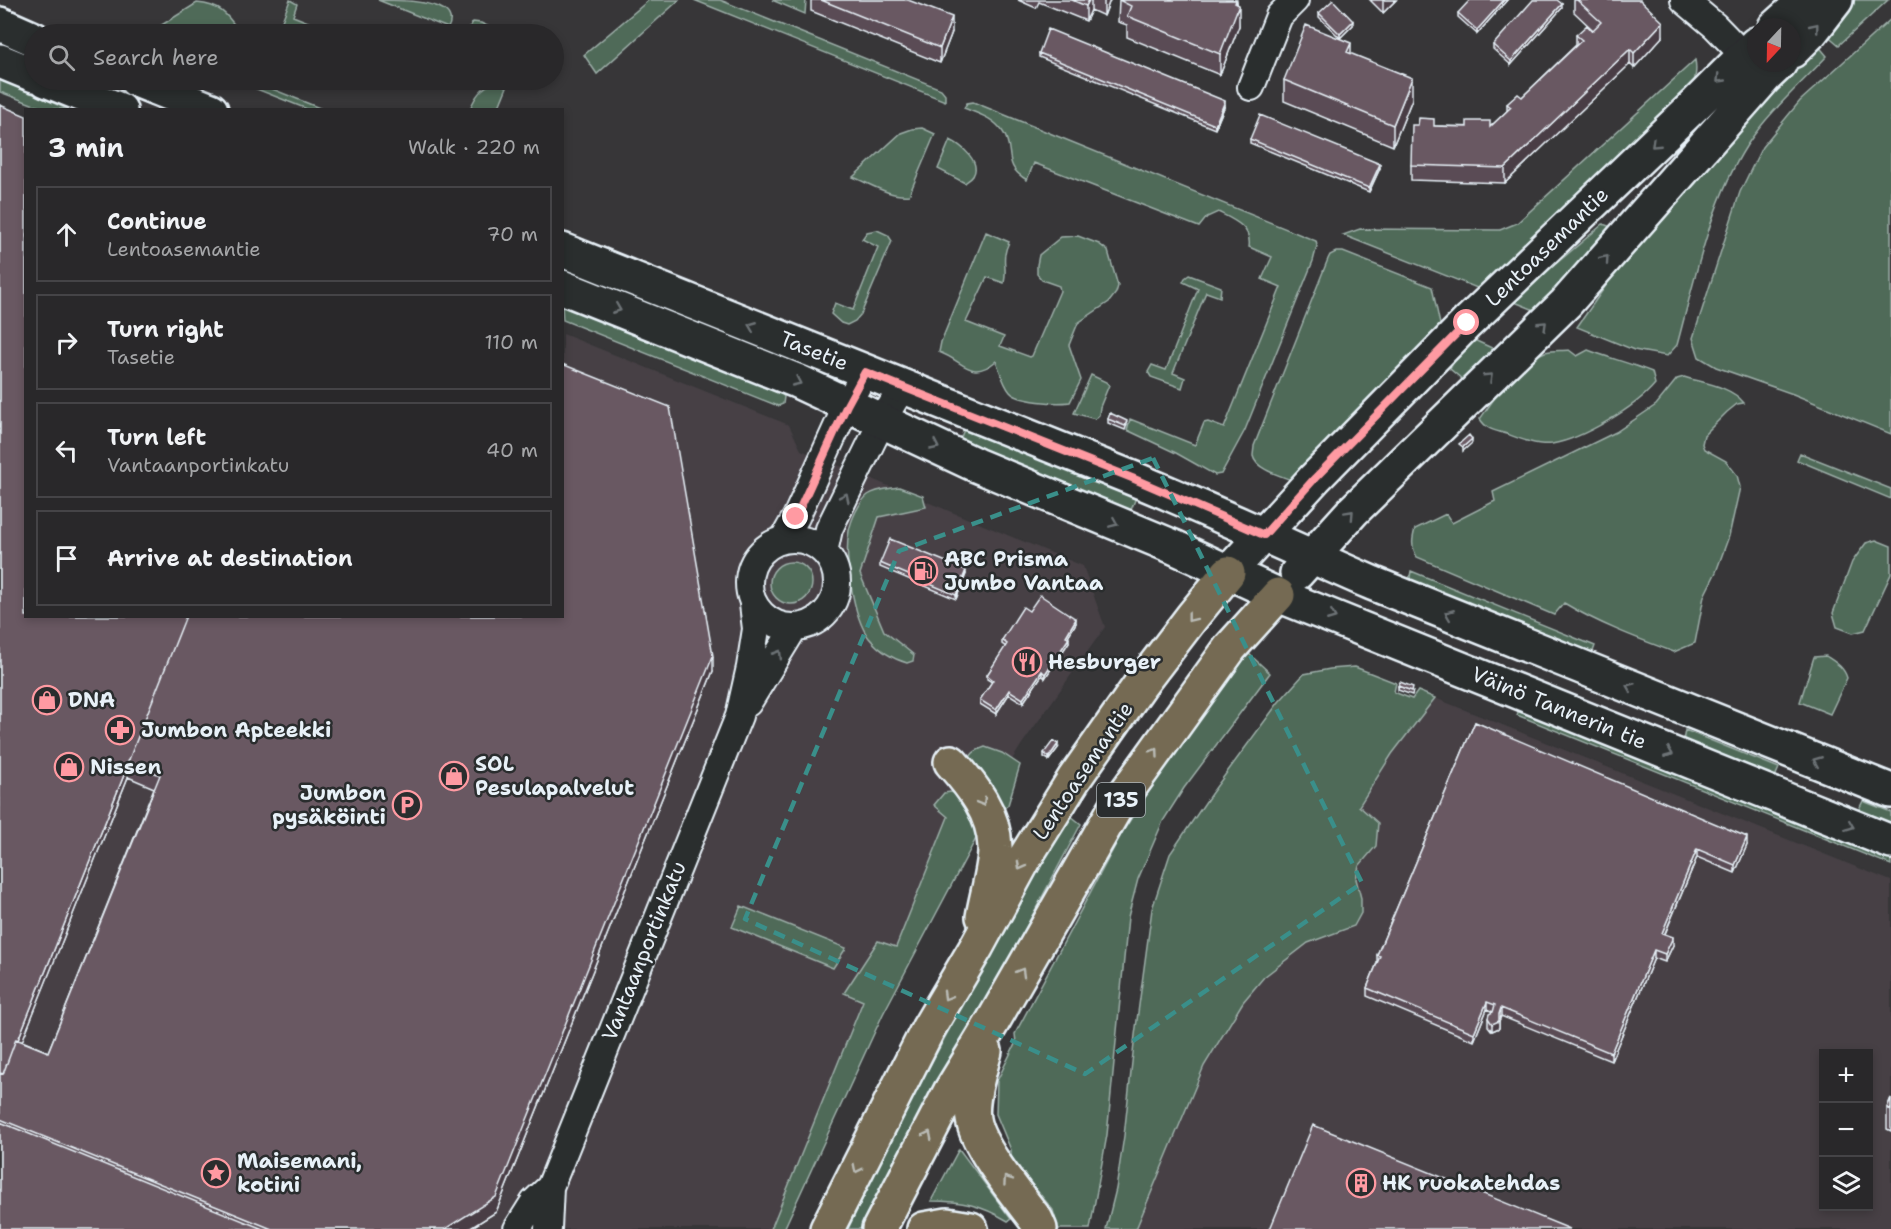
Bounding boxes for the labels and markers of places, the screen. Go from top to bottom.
place label: ABC Prisma Jumbo Vantaa [944,545,1104,597]
fuel station icon: ABC Prisma Jumbo Vantaa [907,555,939,587]
restaurant icon: Hesburger [1011,646,1043,678]
place label: Hesburger [1048,648,1161,676]
shop icon: DNA [31,684,63,716]
place label: DNA [68,686,115,714]
pharmacy icon: Jumbon Apteekki [104,714,136,746]
place label: Jumbon Apteekki [141,716,331,744]
place label: SOL Pesulapalvelut [475,750,634,802]
shop icon: Nissen [53,751,85,783]
place label: Nissen [90,753,161,781]
shop icon: SOL Pesulapalvelut [438,760,470,792]
place label: Jumbon pysäköinti [272,779,386,831]
parking icon: Jumbon pysäköinti [391,789,423,821]
place label: Maisemani, kotini [237,1147,362,1199]
place icon: Maisemani, kotini [200,1157,232,1189]
building icon: HK ruokatehdas [1345,1167,1377,1199]
place label: HK ruokatehdas [1382,1169,1560,1197]

